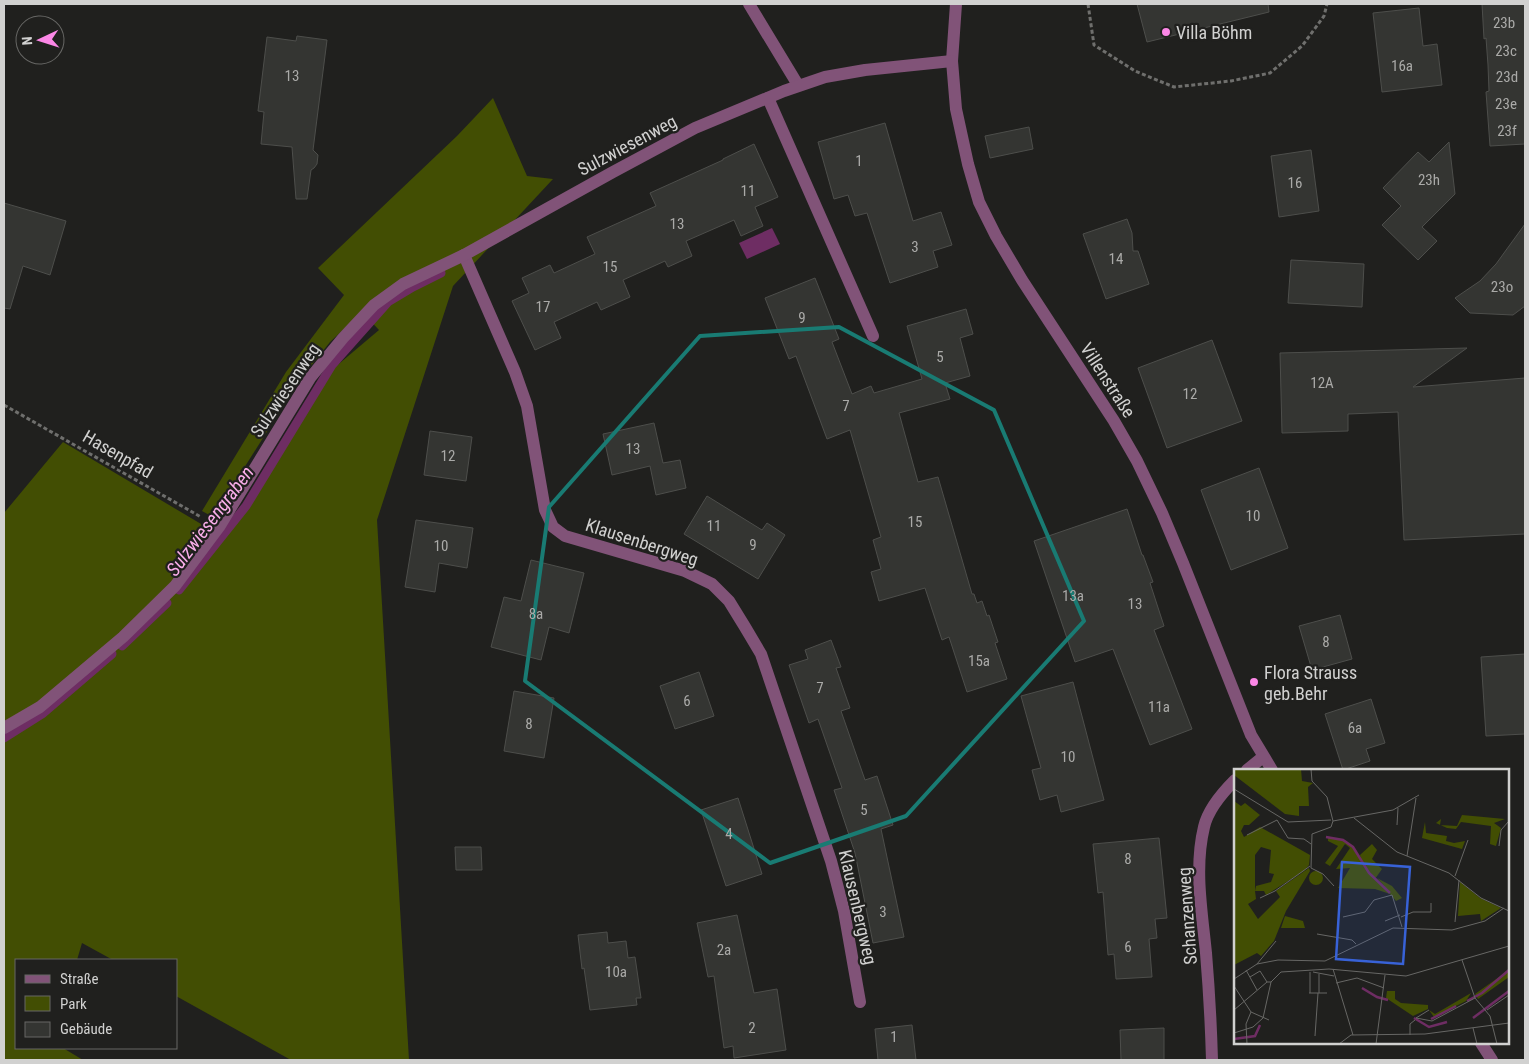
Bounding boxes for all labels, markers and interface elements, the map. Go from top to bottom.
house number: 23b [1493,14,1515,32]
north arrow [15,15,65,65]
place label: Villa Böhm [1176,22,1252,43]
marker: Villa Böhm [1160,26,1172,38]
text: N [19,36,35,46]
house number: 23c [1495,42,1517,60]
house number: 16a [1391,57,1413,75]
house number: 13 [285,67,299,85]
house number: 23d [1496,68,1518,86]
house number: 23e [1495,95,1517,113]
street label: Sulzwiesenweg [574,110,680,180]
house number: 23f [1497,122,1517,140]
house number: 1 [855,152,863,170]
house number: 23h [1418,171,1440,189]
house number: 16 [1288,174,1302,192]
house number: 11 [741,182,755,200]
house number: 13 [670,215,684,233]
house number: 3 [911,238,919,256]
house number: 14 [1109,250,1123,268]
house number: 15 [603,258,617,276]
house number: 23o [1491,278,1513,296]
house number: 17 [536,298,550,316]
house number: 9 [798,309,806,327]
street label: Sulzwiesenweg [246,339,324,441]
street label: Villenstraße [1076,339,1140,421]
house number: 5 [936,348,944,366]
house number: 12A [1310,374,1334,392]
house number: 12 [1183,385,1197,403]
house number: 7 [842,397,850,415]
street label: Hasenpfad [79,426,157,482]
house number: 13 [626,440,640,458]
house number: 12 [441,447,455,465]
water label: Sulzwiesengraben [161,462,259,580]
house number: 10 [1246,507,1260,525]
house number: 15 [908,513,922,531]
street label: Klausenbergweg [583,514,701,570]
house number: 11 [707,517,721,535]
house number: 9 [749,536,757,554]
house number: 10 [434,537,448,555]
house number: 13a [1062,587,1084,605]
house number: 13 [1128,595,1142,613]
house number: 8a [529,605,543,623]
house number: 8 [1322,633,1330,651]
house number: 15a [968,652,990,670]
place label: Flora Strauss geb.Behr [1264,662,1357,704]
marker: Flora Strauss geb.Behr [1248,676,1260,688]
house number: 7 [816,679,824,697]
house number: 6 [683,692,691,710]
house number: 11a [1148,698,1170,716]
house number: 8 [525,715,533,733]
house number: 6a [1348,719,1362,737]
house number: 10 [1061,748,1075,766]
inset map [1234,769,1509,1044]
house number: 5 [860,801,868,819]
house number: 4 [725,825,733,843]
street label: Klausenbergweg [835,848,881,966]
house number: 8 [1124,850,1132,868]
street label: Schanzenweg [1173,867,1201,965]
house number: 3 [879,903,887,921]
house number: 6 [1124,938,1132,956]
house number: 2a [717,941,731,959]
legend [15,959,178,1049]
house number: 10a [605,963,627,981]
text: Straße [60,970,99,988]
text: Park [60,995,87,1013]
house number: 2 [748,1019,756,1037]
text: Gebäude [60,1020,112,1038]
house number: 1 [890,1028,898,1046]

